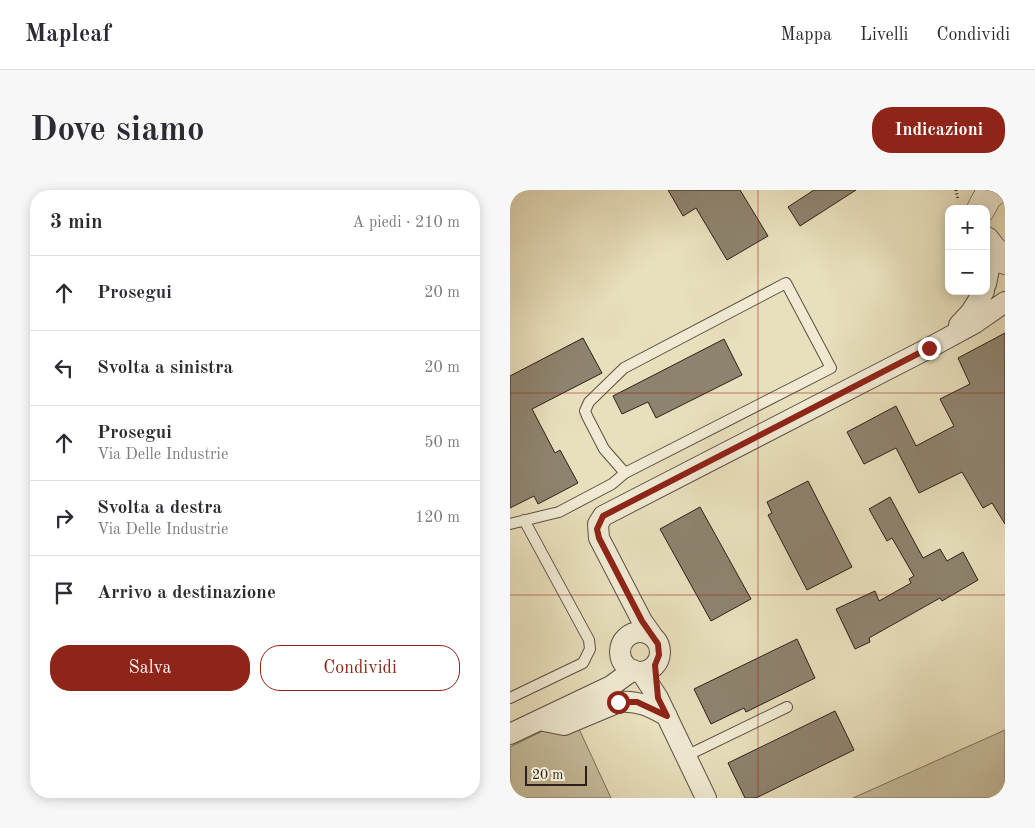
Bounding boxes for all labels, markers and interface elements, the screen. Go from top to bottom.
text: Mapleaf [25,23,111,47]
text: Mappa [780,26,832,44]
text: Livelli [860,26,908,44]
text: Condividi [936,26,1010,44]
button: Indicazioni [872,107,1005,153]
text: Dove siamo [30,113,205,148]
map controls [945,205,990,295]
button: + [945,205,990,250]
text: 3 min [50,212,103,233]
text: A piedi · 210 m [352,215,460,231]
button: − [945,250,990,295]
icon: ahead [50,279,78,307]
text: Prosegui [97,284,172,303]
text: 20 m [424,285,460,301]
route end [918,337,941,360]
icon: left [50,354,78,382]
text: Svolta a sinistra [97,359,233,378]
text: 20 m [424,360,460,376]
text: Prosegui [97,424,172,443]
icon: ahead [50,429,78,457]
text: 50 m [424,435,460,451]
text: Via Delle Industrie [97,447,228,463]
text: Svolta a destra [97,499,222,518]
icon: right [50,504,78,532]
text: 120 m [415,510,460,526]
text: Via Delle Industrie [97,522,228,538]
icon: arrive [50,579,78,607]
text: Arrivo a destinazione [97,584,276,603]
button: Salva [50,645,250,691]
button: Condividi [260,645,460,691]
route start [607,691,630,714]
scale bar [525,763,588,786]
text: 20 m [532,768,563,782]

